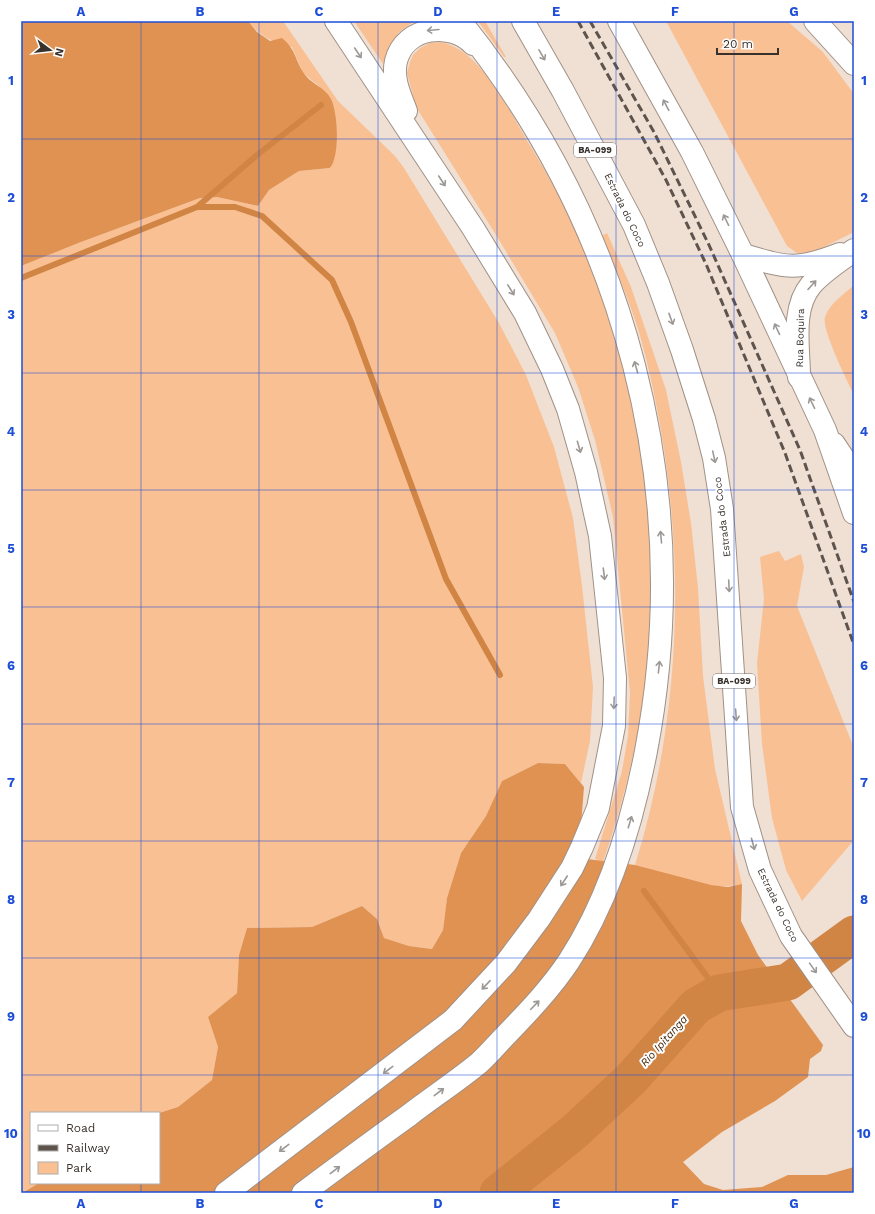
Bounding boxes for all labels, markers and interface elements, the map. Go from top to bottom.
text: A [77,4,86,19]
text: B [196,4,205,19]
text: C [315,4,324,19]
text: D [433,4,443,19]
text: E [552,4,560,19]
text: F [671,4,679,19]
text: G [789,4,799,19]
one-way arrow [427,27,440,34]
north arrow [30,30,70,70]
scale bar [717,30,778,56]
text: 20 m [723,37,753,51]
text: N [52,47,67,58]
one-way arrow [355,47,363,59]
one-way arrow [539,49,547,61]
text: 1 [8,73,14,88]
text: 1 [861,73,867,88]
one-way arrow [662,99,670,111]
road number: BA-099 [574,143,616,157]
street label: Estrada do Coco [602,171,648,249]
one-way arrow [438,175,446,187]
text: 2 [7,190,15,205]
text: 2 [860,190,868,205]
one-way arrow [722,215,729,227]
one-way arrow [807,280,816,291]
one-way arrow [507,285,516,296]
text: 3 [7,307,15,322]
text: 3 [860,307,868,322]
street label: Rua Boquira [794,308,806,367]
one-way arrow [668,313,676,325]
one-way arrow [773,323,780,335]
one-way arrow [632,361,639,374]
one-way arrow [808,398,815,410]
text: 4 [7,424,16,439]
text: 4 [860,424,869,439]
one-way arrow [576,440,583,453]
one-way arrow [710,450,718,463]
street label: Estrada do Coco [712,476,732,558]
one-way arrow [657,531,664,544]
text: 5 [7,541,15,556]
text: 5 [860,541,868,556]
one-way arrow [601,567,608,580]
one-way arrow [725,579,732,592]
text: 6 [7,658,15,673]
text: 6 [860,658,868,673]
one-way arrow [656,661,663,674]
road number: BA-099 [713,674,755,688]
one-way arrow [610,696,618,709]
one-way arrow [733,708,740,721]
text: 7 [7,775,15,790]
text: 7 [860,775,868,790]
one-way arrow [627,815,634,828]
one-way arrow [750,837,757,850]
street label: Estrada do Coco [755,866,801,944]
one-way arrow [559,875,567,887]
text: 8 [7,892,15,907]
text: 8 [860,892,868,907]
one-way arrow [809,962,817,973]
one-way arrow [481,980,490,990]
one-way arrow [530,1000,540,1010]
text: 9 [7,1009,15,1024]
text: 9 [860,1009,868,1024]
water label: Rio Ipitanga [638,1013,690,1069]
one-way arrow [382,1066,393,1074]
one-way arrow [433,1088,444,1096]
legend [30,1112,160,1184]
text: Road [66,1121,95,1135]
text: 10 [4,1126,18,1141]
text: 10 [857,1126,871,1141]
text: Railway [66,1141,111,1155]
one-way arrow [279,1144,290,1153]
text: Park [66,1161,92,1175]
one-way arrow [329,1166,340,1174]
text: A [77,1196,86,1211]
text: B [196,1196,205,1211]
text: C [315,1196,324,1211]
text: D [433,1196,443,1211]
text: E [552,1196,560,1211]
text: F [671,1196,679,1211]
text: G [789,1196,799,1211]

